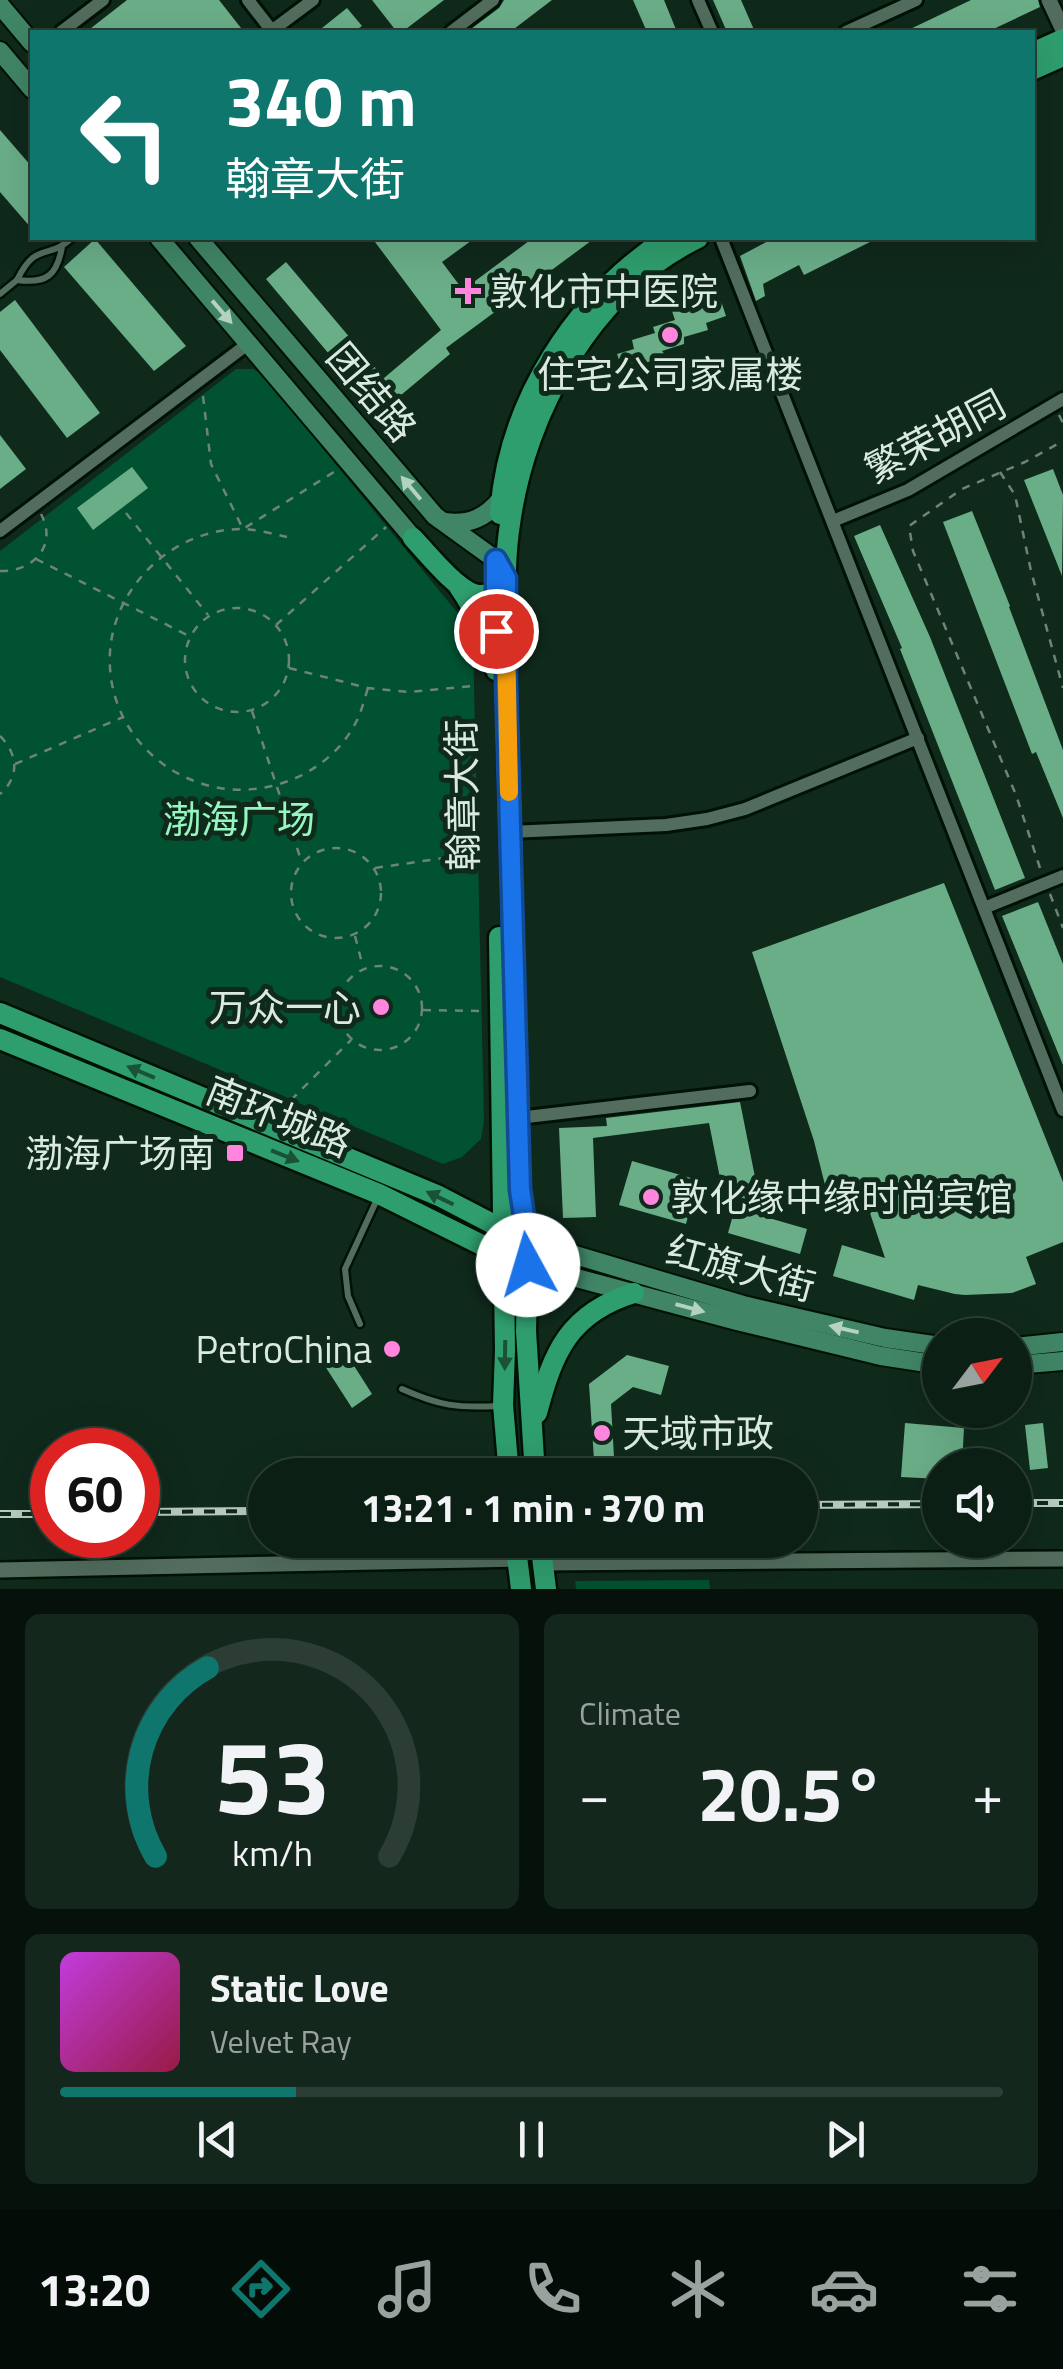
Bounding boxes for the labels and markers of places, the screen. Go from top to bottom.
place label: 敦化市中医院 [490,262,718,320]
marker: 敦化市中医院 [455,278,481,304]
marker: 住宅公司家属楼 [659,324,681,346]
place label: 住宅公司家属楼 [537,345,803,403]
pin [454,589,539,674]
place label: 万众一心 [209,978,361,1036]
marker: 万众一心 [370,996,392,1018]
place label: 渤海广场南 [25,1124,215,1182]
marker: 渤海广场南 [224,1142,246,1164]
place label: 敦化缘中缘时尚宾馆 [671,1168,1013,1226]
marker: 敦化缘中缘时尚宾馆 [640,1186,662,1208]
place label: PetroChina [196,1320,372,1378]
marker: PetroChina [381,1338,403,1360]
place label: 天域市政 [622,1404,774,1462]
marker: 天域市政 [591,1422,613,1444]

